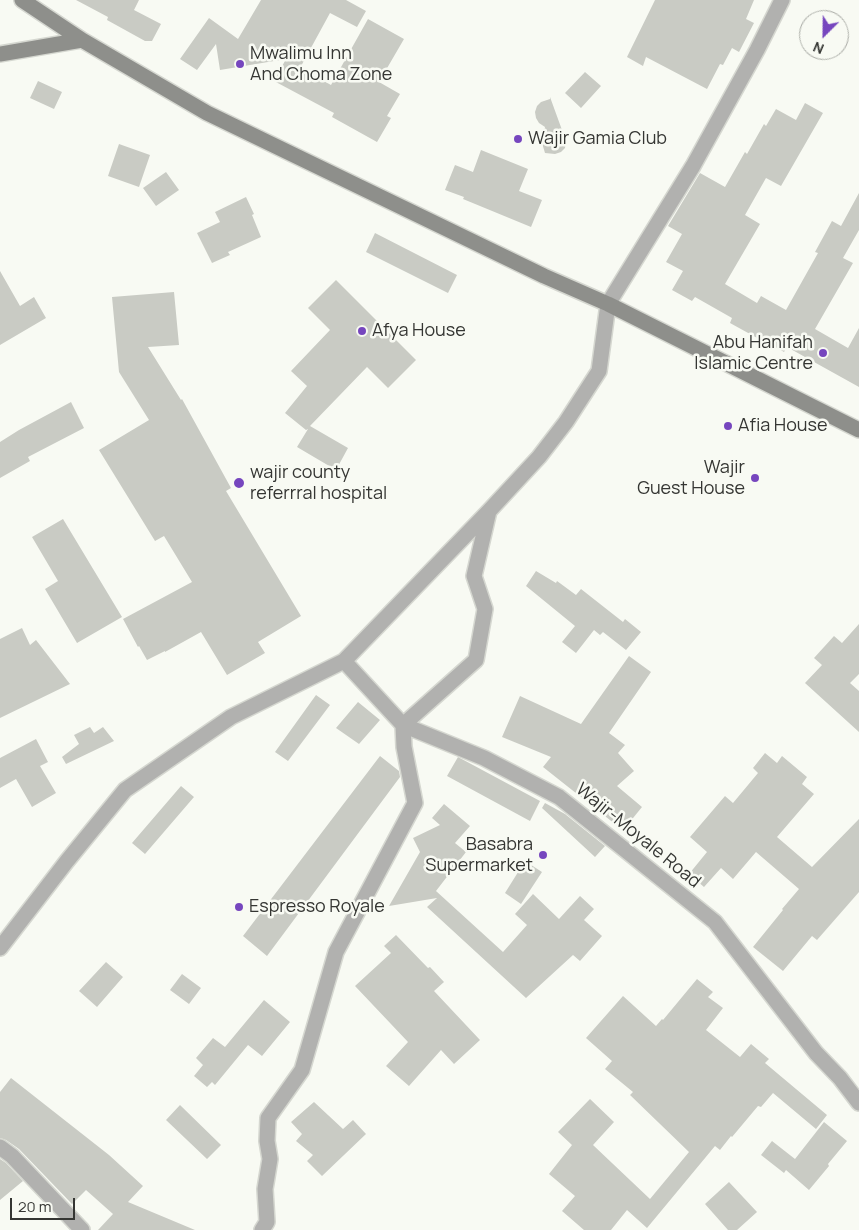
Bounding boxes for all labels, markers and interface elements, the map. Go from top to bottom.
north arrow [799,10,849,60]
text: N [810,38,827,59]
place label: Mwalimu Inn And Choma Zone [250,43,392,86]
marker: Mwalimu Inn And Choma Zone [234,58,246,70]
place label: Wajir Gamia Club [528,128,667,150]
marker: Wajir Gamia Club [512,133,524,145]
place label: Afya House [372,320,466,342]
marker: Afya House [356,325,368,337]
place label: Abu Hanifah Islamic Centre [694,332,813,374]
marker: Abu Hanifah Islamic Centre [817,347,829,359]
place label: Afia House [738,415,827,437]
marker: Afia House [722,420,734,432]
place label: Wajir Guest House [637,457,745,499]
place label: wajir county referrral hospital [250,462,387,504]
marker: Wajir Guest House [749,472,761,484]
marker: wajir county referrral hospital [232,476,246,490]
street label: Wajir-Moyale Road [571,779,705,893]
place label: Basabra Supermarket [425,834,533,876]
marker: Basabra Supermarket [537,849,549,861]
place label: Espresso Royale [249,896,385,918]
marker: Espresso Royale [233,901,245,913]
scale bar [12,1188,78,1220]
text: 20 m [18,1196,51,1217]

